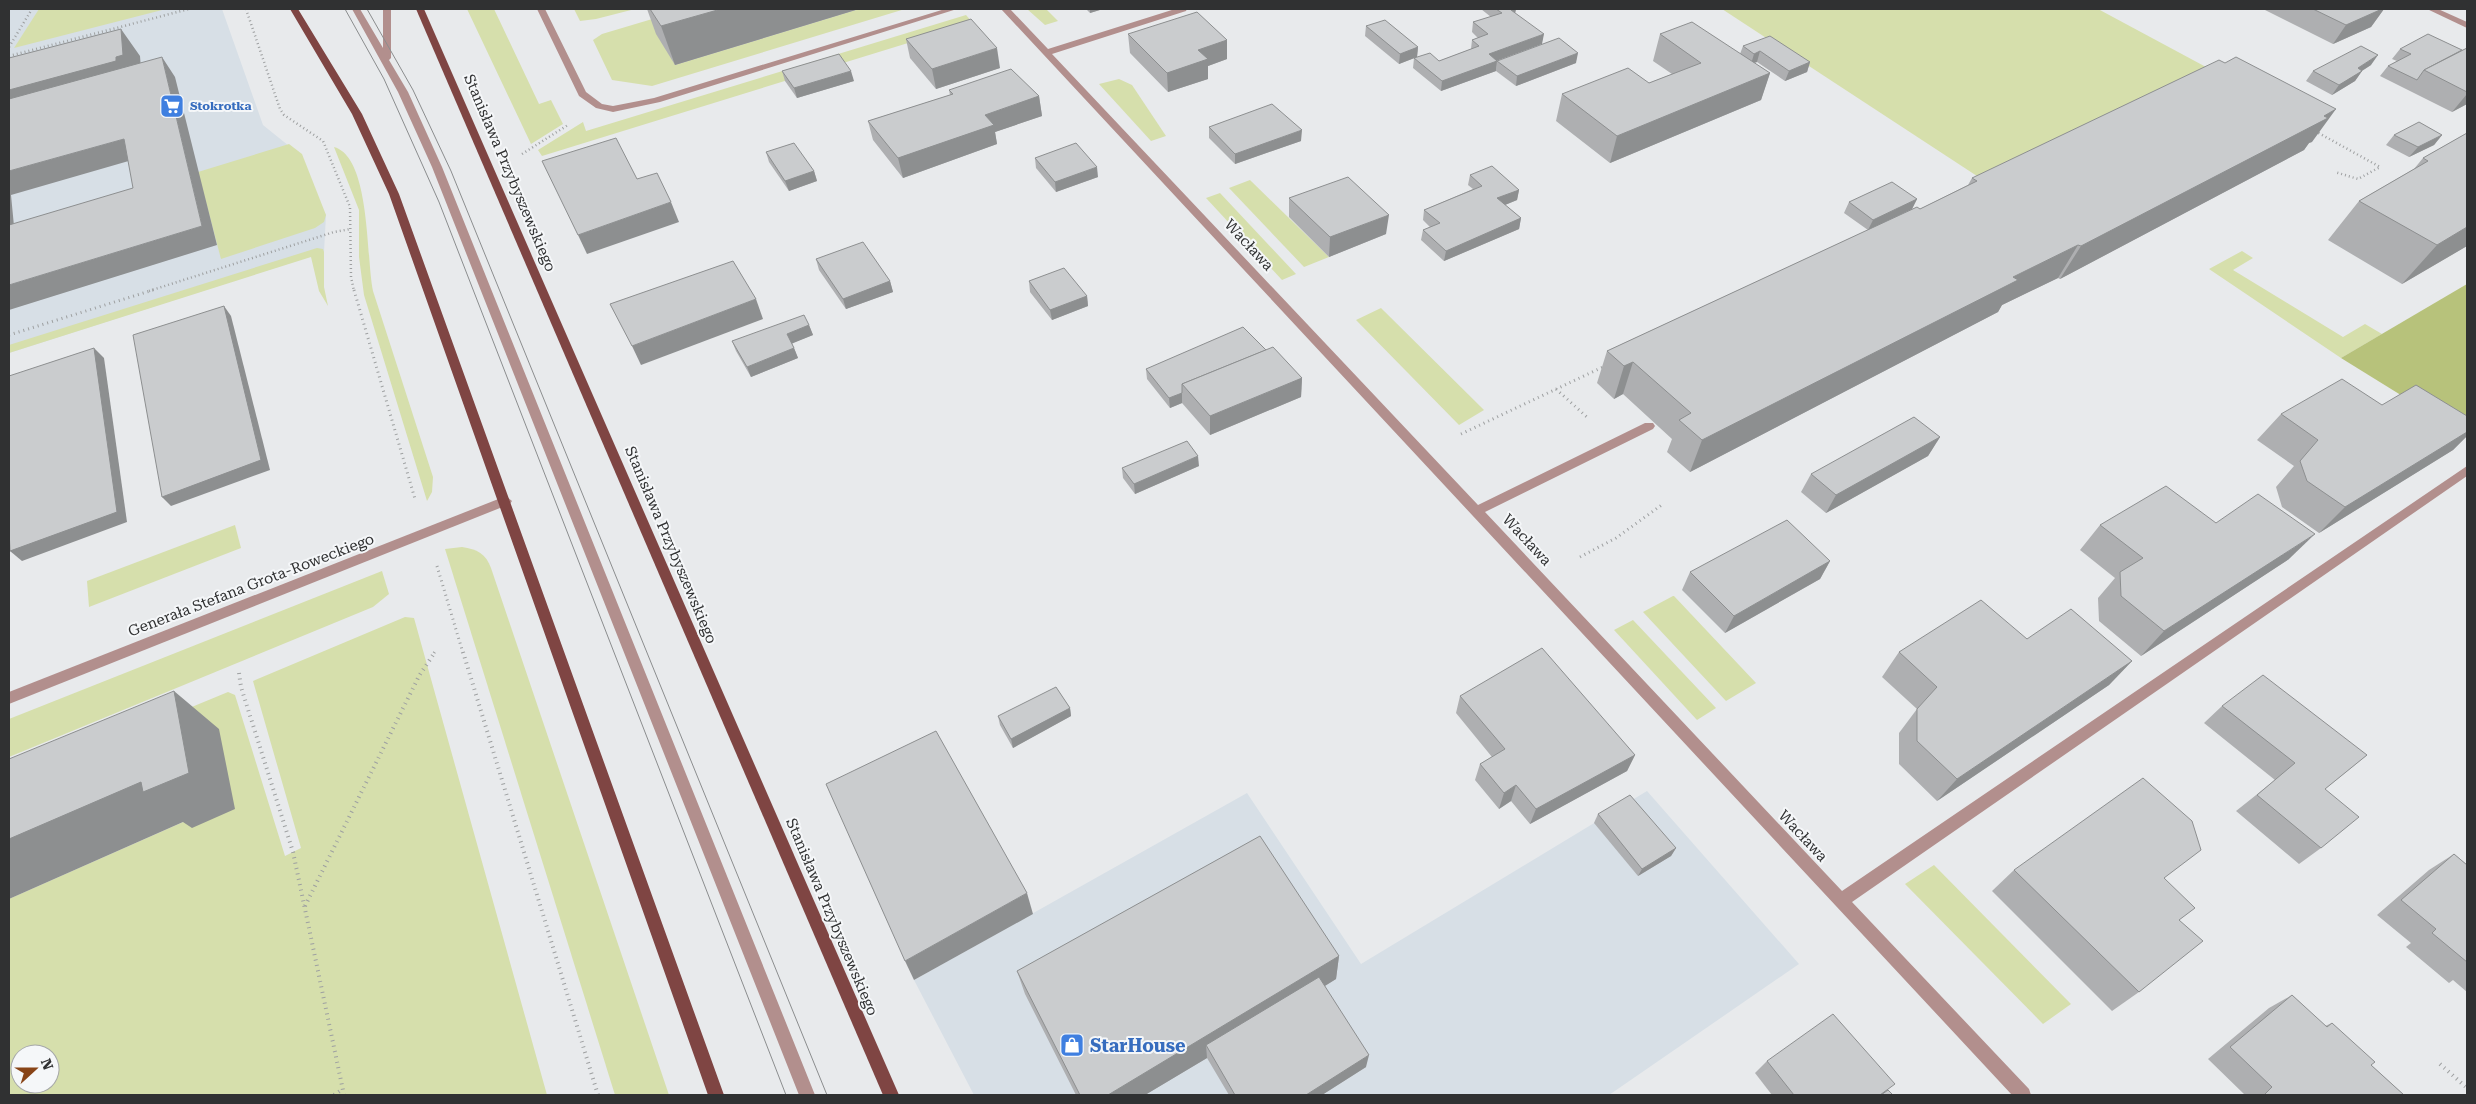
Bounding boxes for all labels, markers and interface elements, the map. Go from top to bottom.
street label: Stanisława Przybyszewskiego [460,72,560,274]
supermarket icon: Stokrotka [159,93,185,119]
place label: Stokrotka [190,99,252,113]
street label: Wacława [1221,216,1277,274]
street label: Stanisława Przybyszewskiego [621,444,721,646]
street label: Wacława [1499,511,1555,569]
street label: Generała Stefana Grota-Roweckiego [125,530,377,640]
street label: Wacława [1775,807,1831,865]
street label: Stanisława Przybyszewskiego [782,816,882,1018]
shop icon: StarHouse [1059,1032,1085,1058]
place label: StarHouse [1090,1035,1186,1056]
north arrow [10,1044,60,1094]
text: N [38,1056,57,1072]

